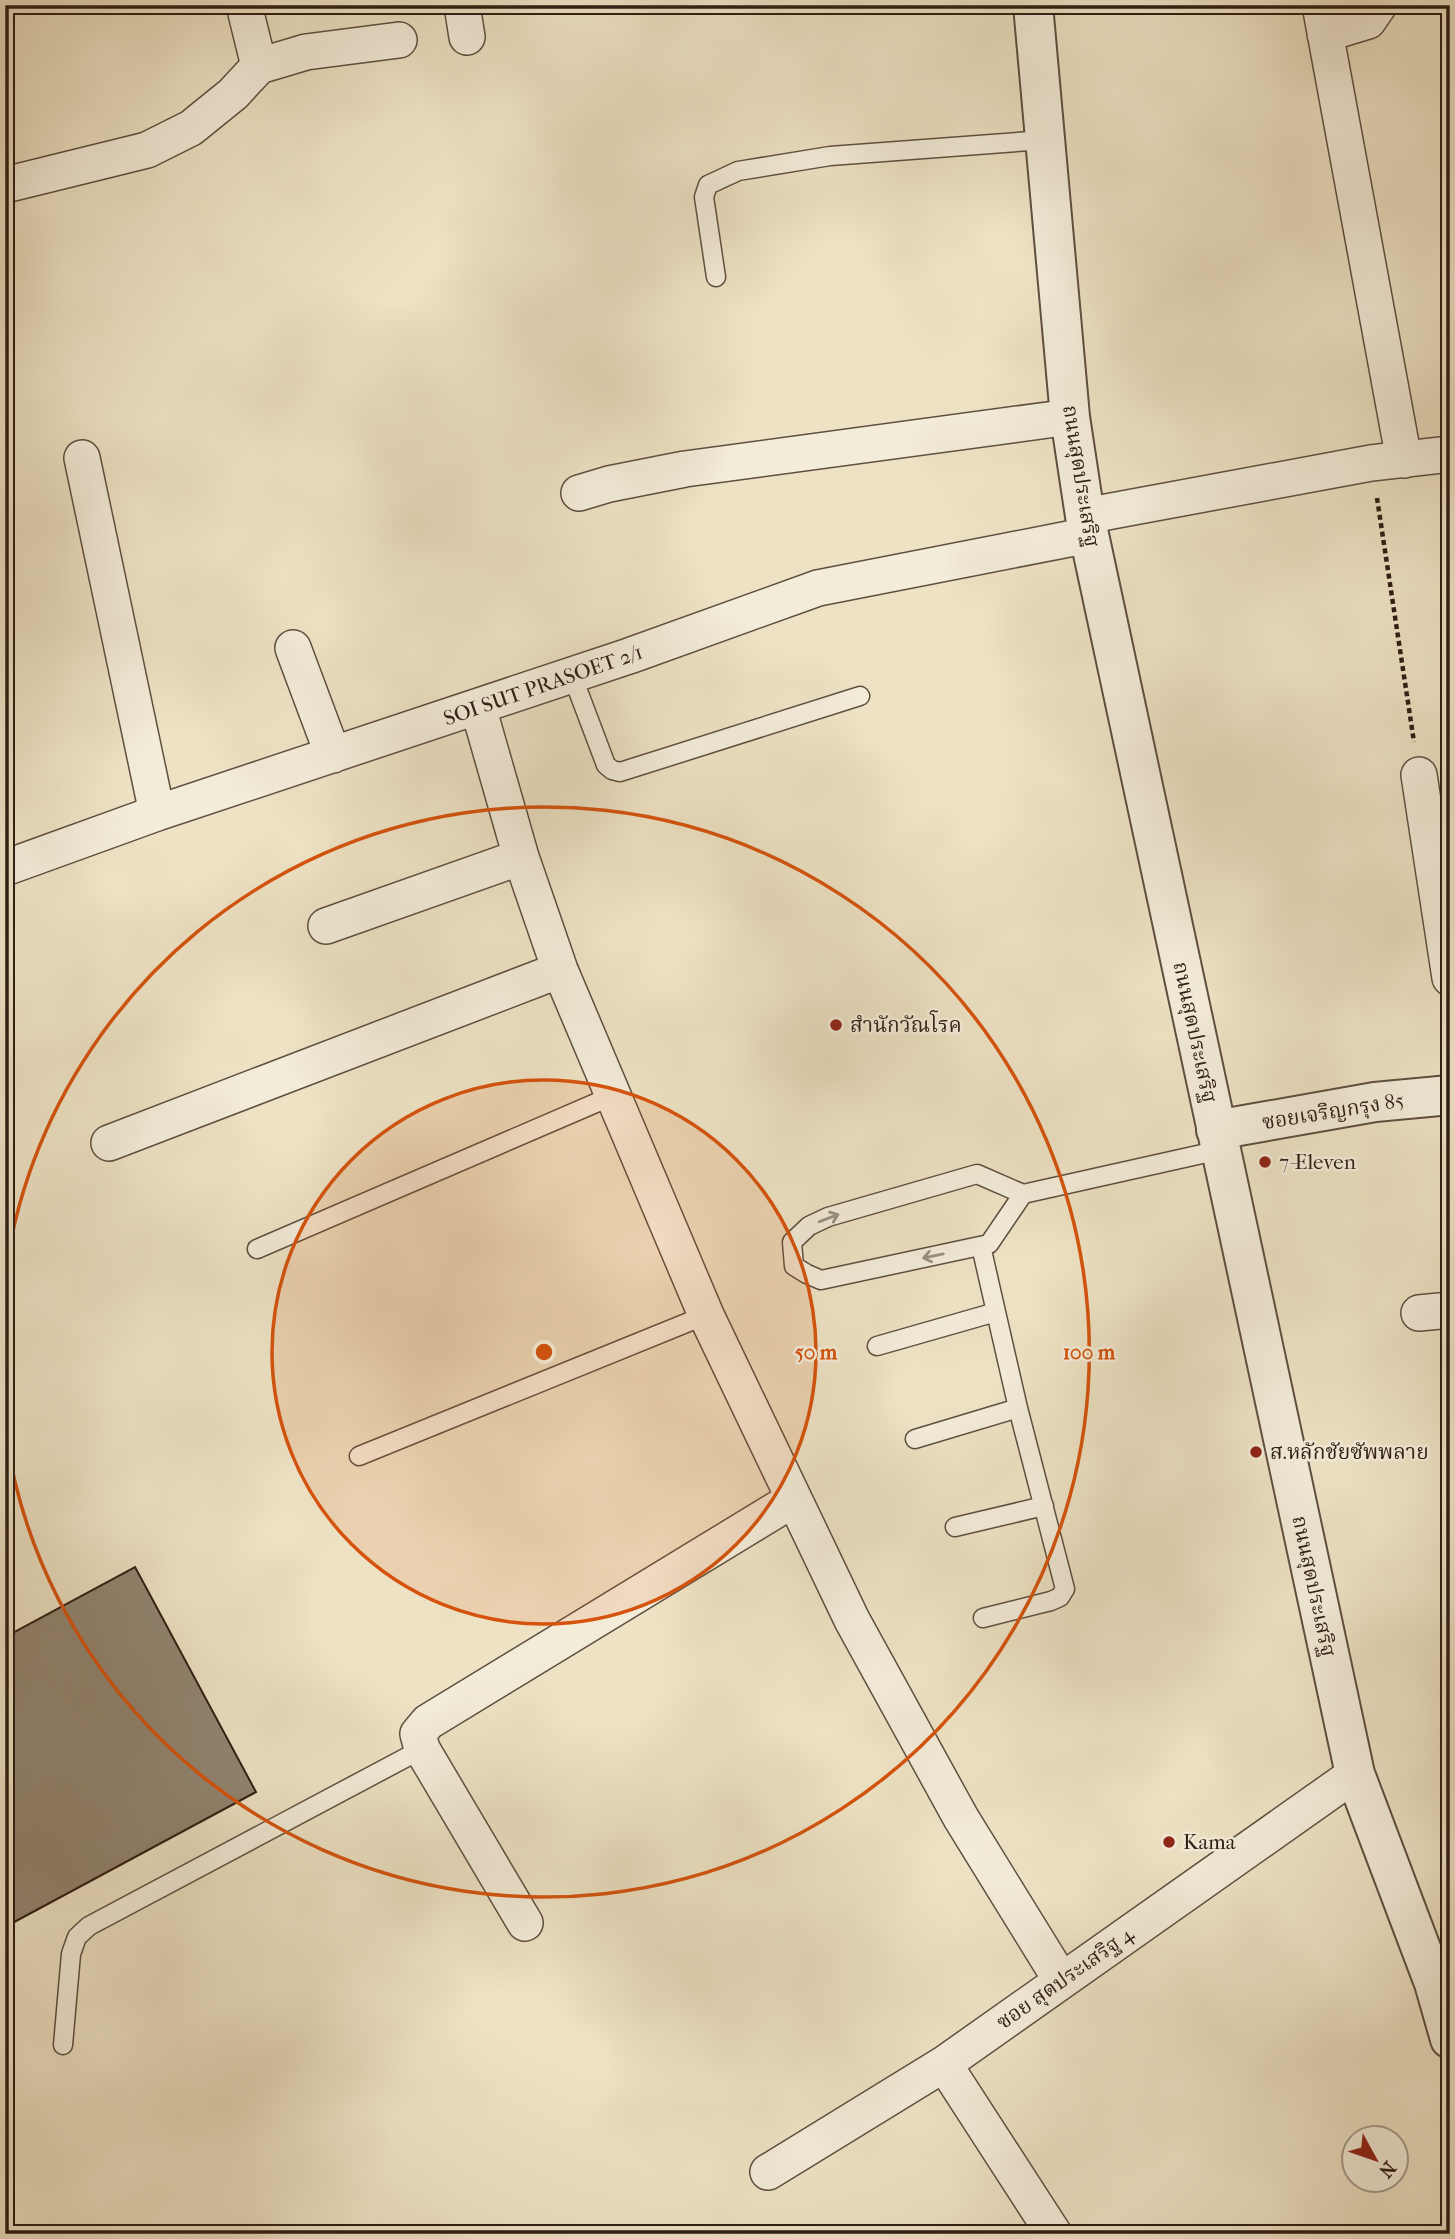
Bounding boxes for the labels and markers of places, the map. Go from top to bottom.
place label: สำนักวัณโรค [850,1010,962,1037]
marker: สำนักวัณโรค [828,1017,844,1033]
place label: 7-Eleven [1279,1150,1356,1174]
marker: 7-Eleven [1257,1154,1273,1170]
centre of rings [532,1340,556,1364]
place label: ส.หลักชัยซัพพลาย [1270,1440,1429,1464]
marker: ส.หลักชัยซัพพลาย [1248,1444,1264,1460]
place label: Kama [1183,1830,1236,1854]
marker: Kama [1161,1834,1177,1850]

